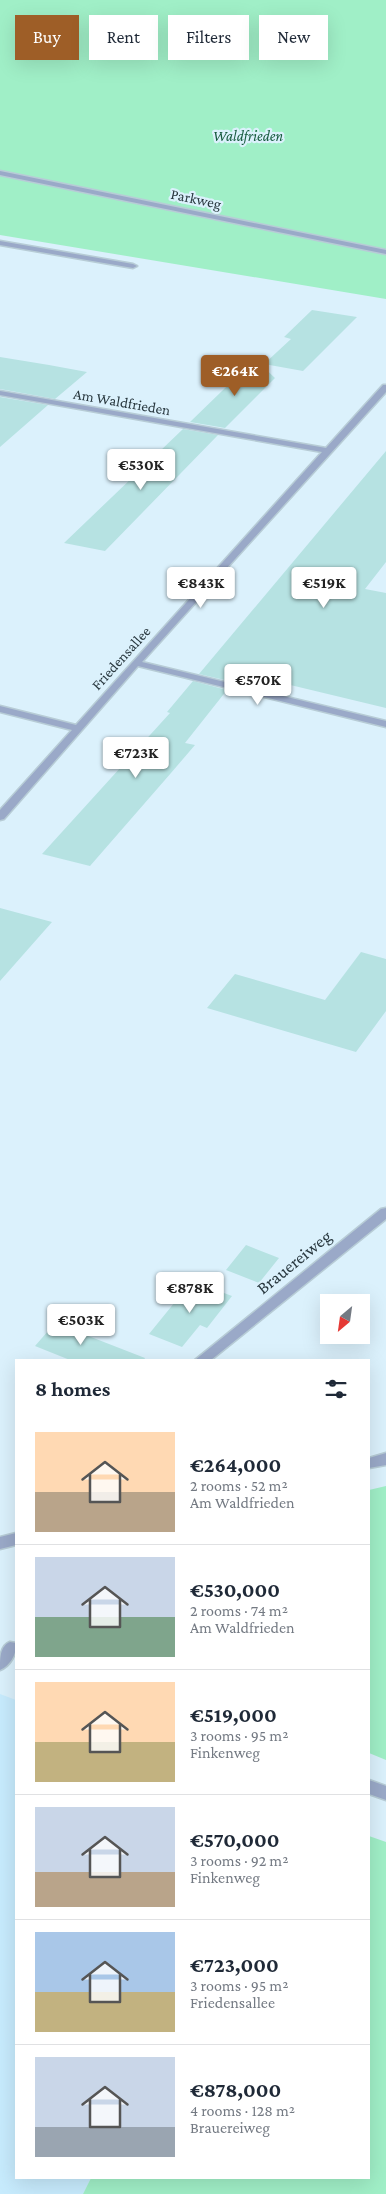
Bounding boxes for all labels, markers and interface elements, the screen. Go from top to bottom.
chip: Buy [15,15,79,60]
chip: Rent [89,15,158,60]
chip: Filters [168,15,249,60]
chip: New [259,15,328,60]
park label: Waldfrieden [213,128,283,145]
street label: Parkweg [169,186,223,213]
pin: €264K [200,354,270,397]
text: €264K [212,362,258,379]
street label: Am Waldfrieden [72,386,172,418]
pin: €530K [106,448,176,491]
text: €530K [118,456,164,473]
pin: €843K [166,566,236,609]
pin: €519K [289,566,359,609]
text: €843K [178,574,224,591]
text: €519K [302,574,346,591]
street label: Friedensallee [88,623,154,693]
pin: €570K [223,664,293,706]
text: €570K [235,671,281,688]
pin: €723K [101,736,171,779]
text: €723K [114,744,158,761]
street label: Brauereiweg [253,1226,335,1298]
pin: €878K [155,1272,225,1314]
text: €878K [167,1279,213,1296]
north arrow [320,1294,370,1344]
map controls [320,1294,370,1344]
pin: €503K [46,1304,116,1346]
text: €503K [58,1311,104,1328]
icon: filters [322,1375,350,1403]
text: 8 homes [35,1377,110,1401]
icon: home [75,1452,135,1512]
text: €264,000 [190,1453,281,1477]
text: 2 rooms · 52 m² [190,1477,288,1494]
text: Am Waldfrieden [190,1494,295,1511]
icon: home [75,1577,135,1637]
text: €530,000 [190,1578,280,1602]
text: 2 rooms · 74 m² [190,1602,288,1619]
text: Am Waldfrieden [190,1619,295,1636]
icon: home [75,1702,135,1762]
text: €519,000 [190,1703,277,1727]
text: 3 rooms · 95 m² [190,1727,288,1744]
text: Finkenweg [190,1744,260,1761]
icon: home [75,1827,135,1887]
text: €570,000 [190,1828,280,1852]
text: 3 rooms · 92 m² [190,1852,288,1869]
text: Finkenweg [190,1869,260,1886]
icon: home [75,1952,135,2012]
text: €723,000 [190,1953,279,1977]
text: 3 rooms · 95 m² [190,1977,288,1994]
text: Friedensallee [190,1994,275,2011]
icon: home [75,2077,135,2137]
text: €878,000 [190,2078,281,2102]
text: 4 rooms · 128 m² [190,2102,295,2119]
text: Brauereiweg [190,2119,270,2136]

